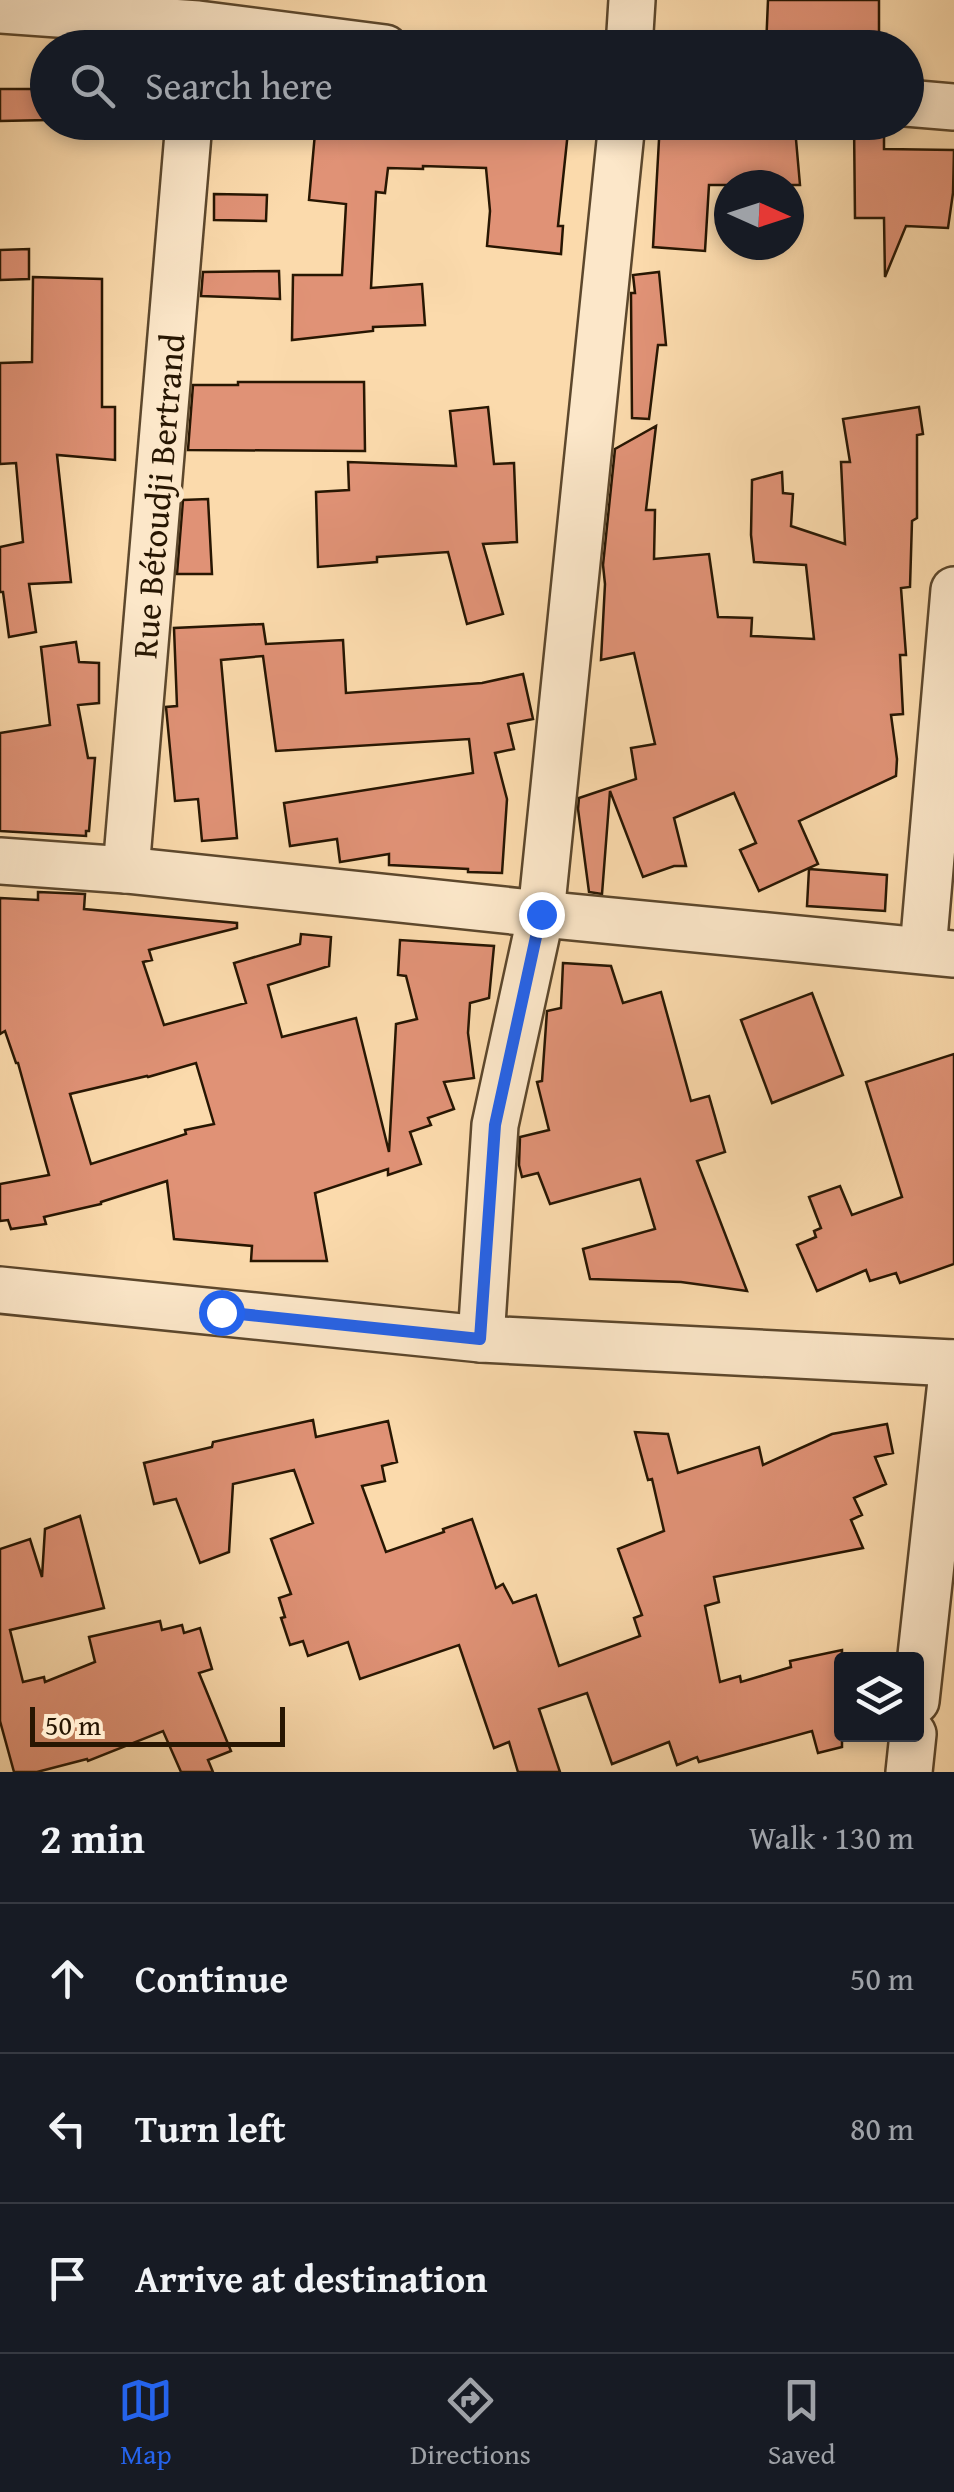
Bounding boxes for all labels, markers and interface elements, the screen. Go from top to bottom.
search box [30,30,924,140]
text: Search here [145,57,333,113]
icon: search [65,58,120,113]
north arrow [714,170,804,260]
street label: Rue Bétoudji Bertrand [118,331,198,661]
route end [519,892,565,938]
route start [199,1290,245,1336]
map controls [834,1652,924,1742]
button: layers [834,1652,924,1742]
scale bar [30,1702,285,1746]
text: 50 m [45,1704,101,1745]
text: 2 min [40,1807,145,1868]
text: Walk · 130 m [749,1814,914,1861]
text: Continue [135,1950,288,2006]
icon: ahead [40,1951,95,2006]
text: 50 m [850,1955,914,2002]
text: Turn left [135,2100,286,2156]
icon: left [40,2101,95,2156]
text: 80 m [850,2105,914,2152]
text: Arrive at destination [135,2250,488,2306]
icon: arrive [40,2251,95,2306]
tab: Map [118,2373,173,2474]
tab: Directions [410,2373,531,2474]
tab: Saved [768,2373,836,2474]

